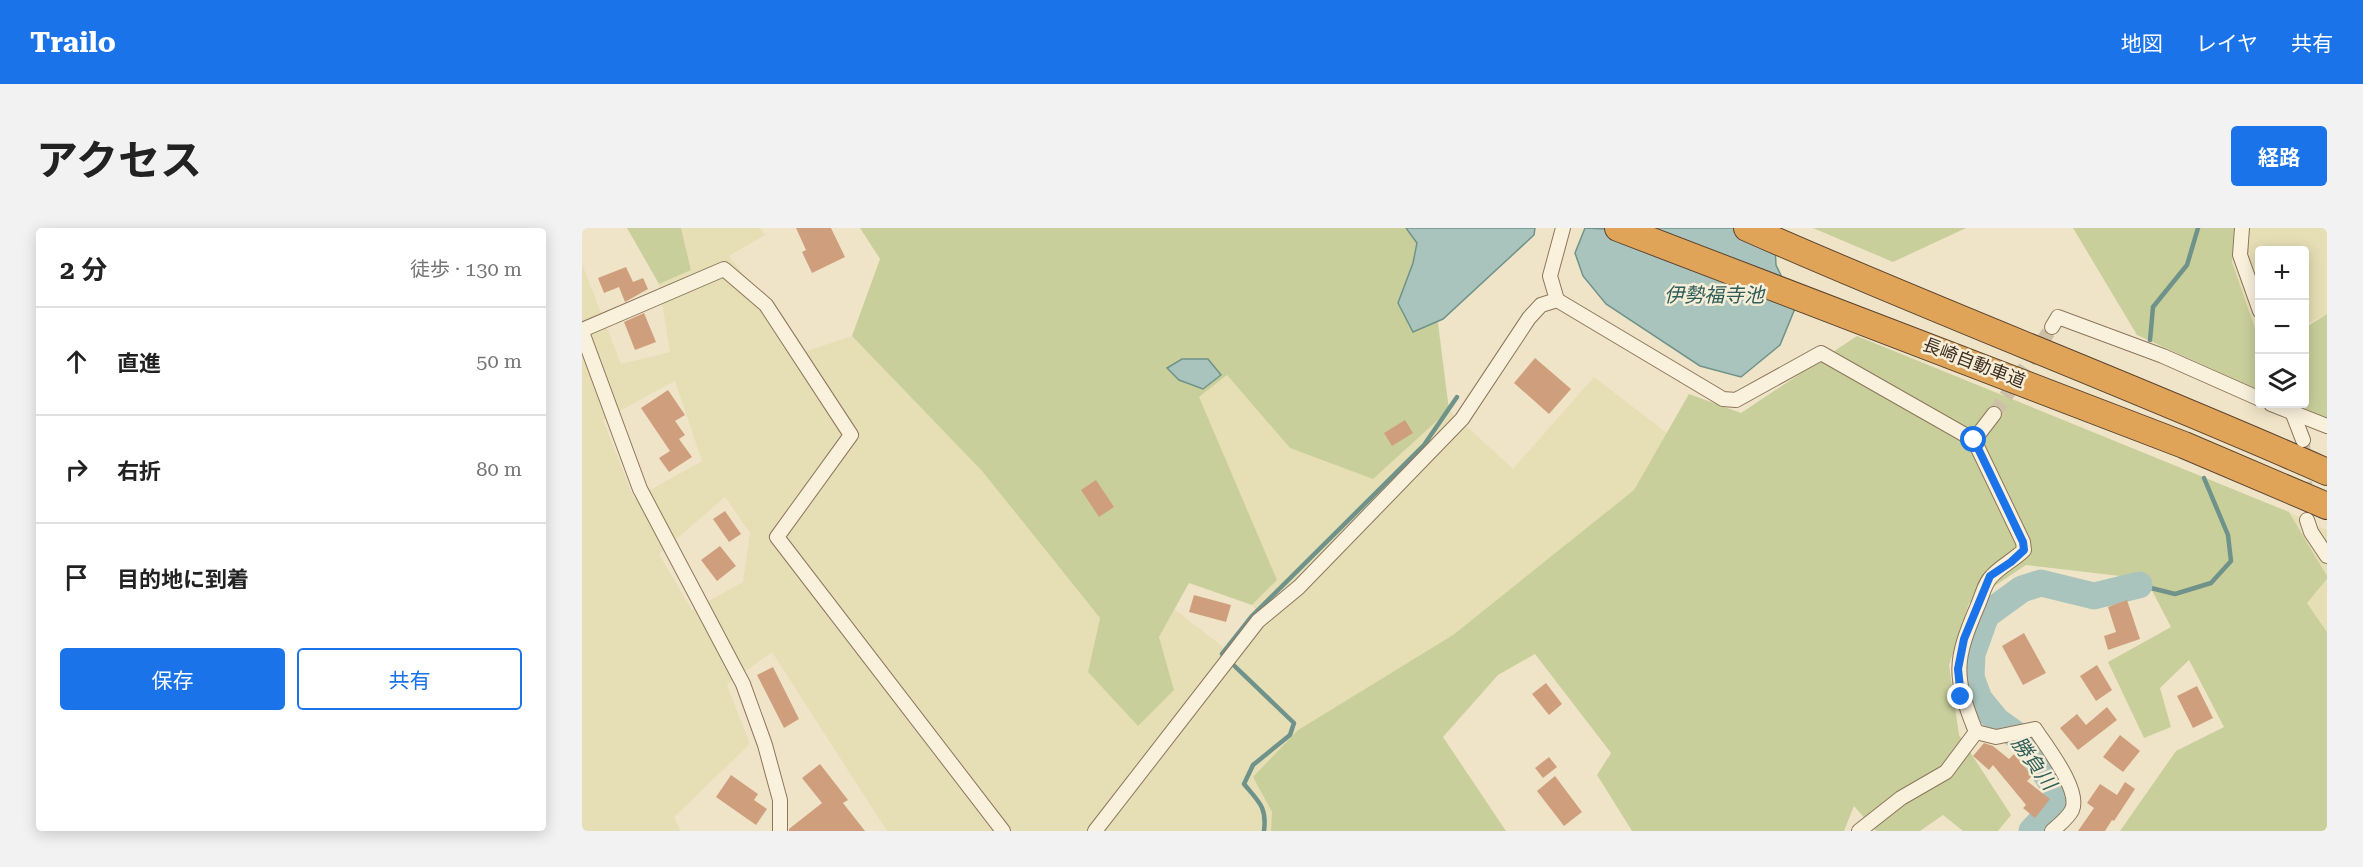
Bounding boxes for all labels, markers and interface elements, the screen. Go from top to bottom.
text: Trailo [30,26,116,59]
text: 地図 [2121,32,2163,56]
text: レイヤ [2196,32,2258,56]
text: 共有 [2291,32,2333,56]
button: 経路 [2231,126,2327,186]
text: アクセス [36,136,202,185]
map controls [2255,246,2309,408]
button: + [2255,246,2309,300]
text: 2 分 [60,255,107,285]
text: 徒歩 · 130 m [410,257,522,281]
water label: 伊勢福寺池 [1664,283,1766,307]
button: − [2255,300,2309,354]
street label: 長崎自動車道 [1920,333,2028,392]
icon: ahead [60,345,93,378]
text: 50 m [476,349,522,373]
text: 直進 [117,351,161,376]
button: layers [2255,354,2309,408]
route start [1960,426,1986,452]
icon: right [60,453,93,486]
text: 80 m [476,457,522,481]
text: 右折 [117,459,161,484]
icon: arrive [60,561,93,594]
text: 目的地に到着 [117,567,249,592]
button: 保存 [60,648,285,710]
button: 共有 [297,648,522,710]
route end [1947,683,1973,709]
water label: 勝負川 [2007,732,2063,796]

